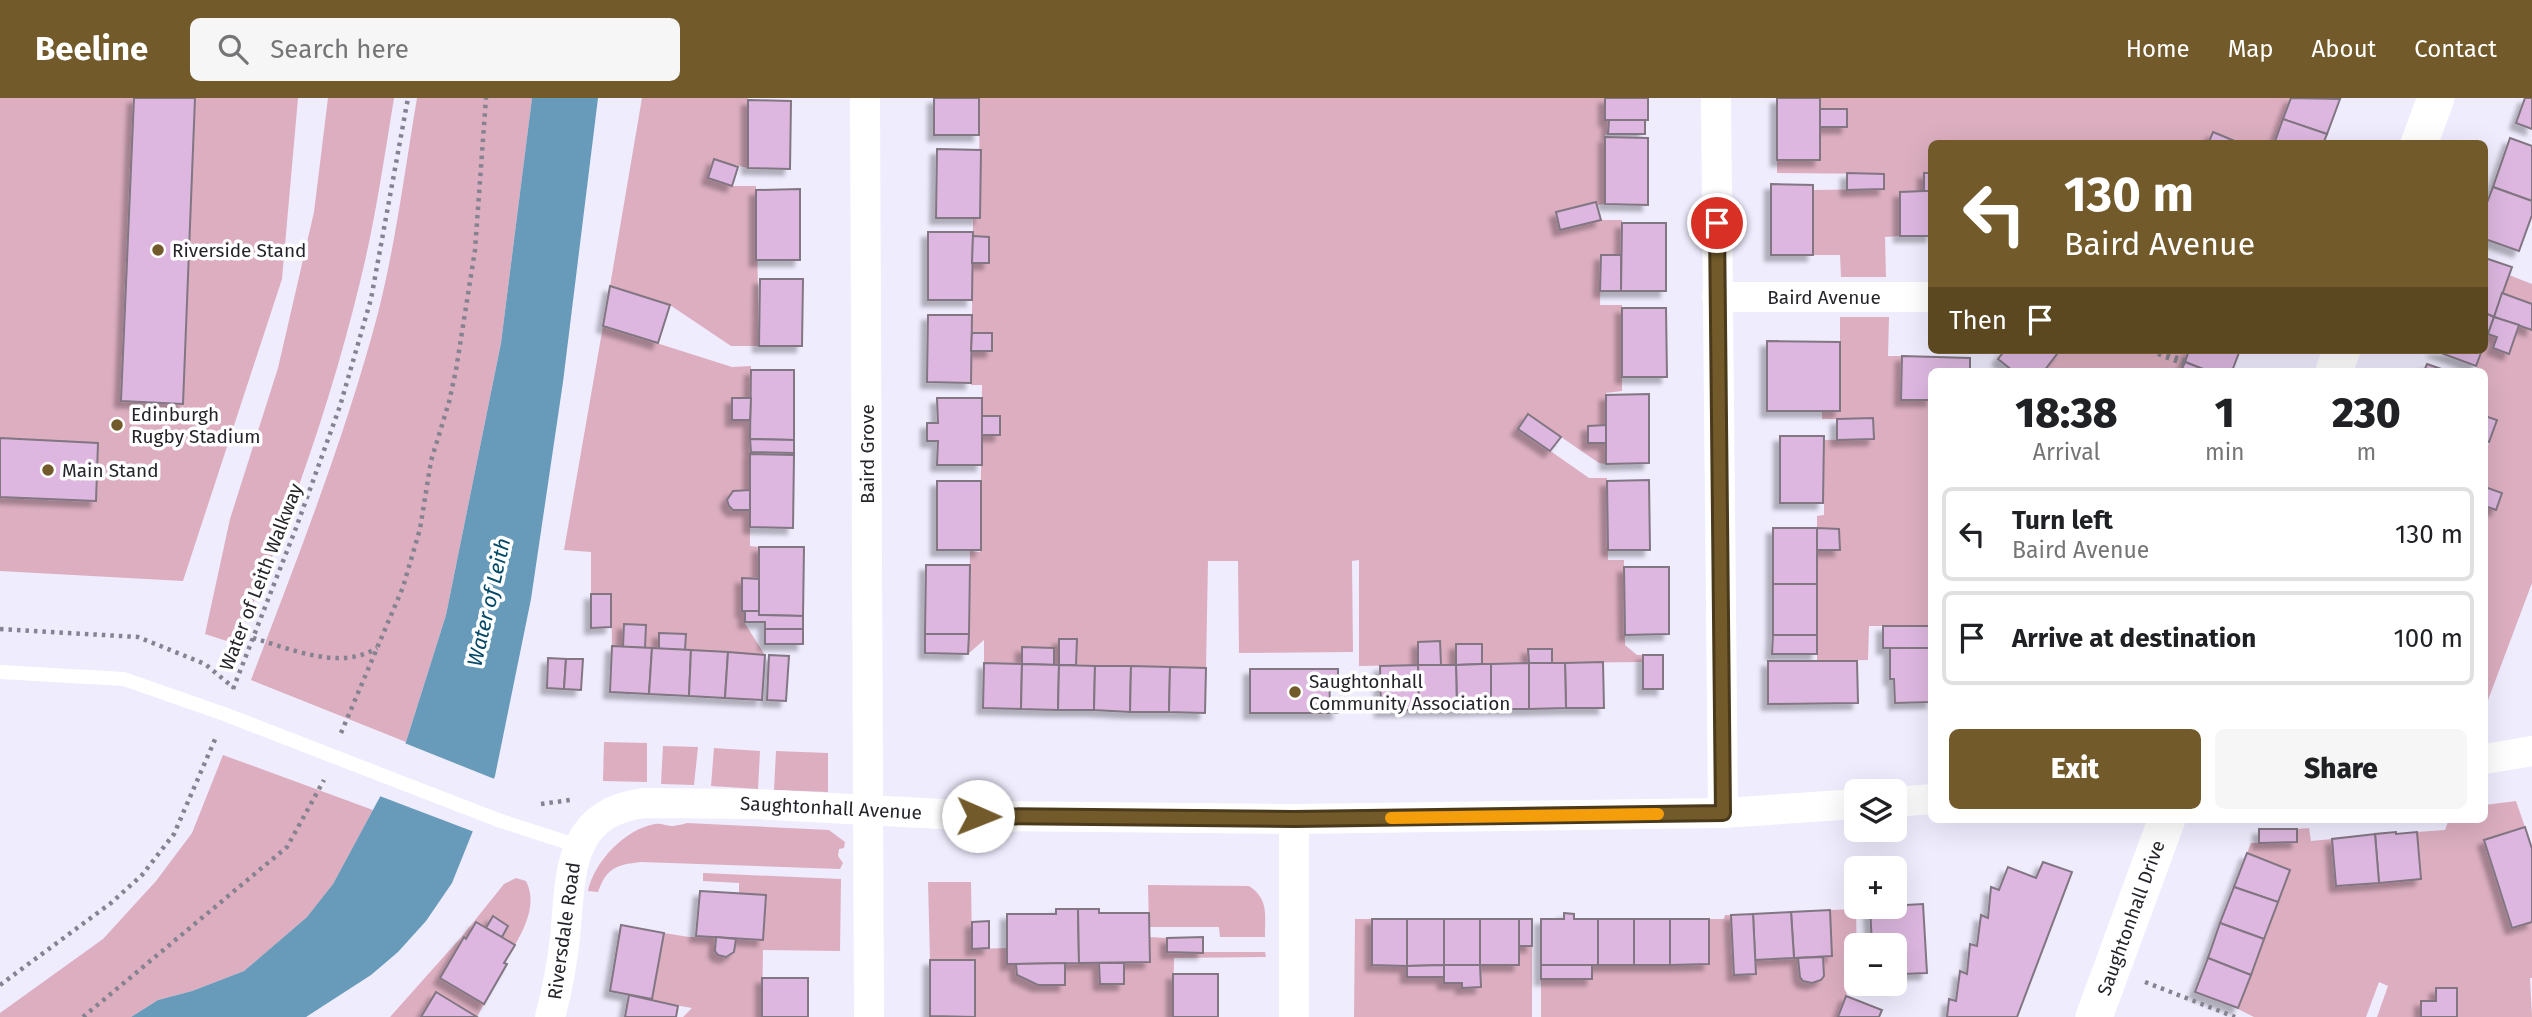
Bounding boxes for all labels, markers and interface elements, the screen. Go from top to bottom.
search box [190,18,680,81]
text: Beeline [35,29,148,69]
icon: search [214,30,252,68]
text: Search here [270,34,409,65]
text: Home [2126,35,2190,63]
text: Map [2228,35,2274,63]
text: About [2312,35,2376,63]
text: Contact [2414,35,2497,63]
text: 130 m [2064,165,2194,224]
icon: left [1949,168,2040,259]
pin [1687,193,1747,253]
icon: arrive [1698,204,1736,242]
text: Baird Avenue [2064,225,2255,263]
place label: Riverside Stand [172,239,306,262]
marker: Riverside Stand [150,242,166,258]
street label: Baird Avenue [1767,286,1881,309]
icon: arrive [2021,301,2059,339]
text: Then [1949,305,2007,336]
text: 18:38 [2015,388,2118,438]
text: 1 [2215,388,2235,438]
text: 230 [2332,388,2401,438]
place label: Edinburgh Rugby Stadium [131,403,261,448]
street label: Baird Grove [856,404,879,504]
marker: Edinburgh Rugby Stadium [109,417,125,433]
text: Arrival [2033,438,2100,466]
text: min [2205,438,2245,466]
text: m [2356,438,2376,466]
place label: Main Stand [62,459,159,482]
marker: Main Stand [40,462,56,478]
street label: Water of Leith Walkway [215,480,308,674]
text: Turn left [2012,505,2113,536]
icon: left [1953,515,1991,553]
text: 130 m [2395,519,2463,550]
water label: Water of Leith [462,535,516,669]
text: Baird Avenue [2012,536,2149,564]
icon: arrive [1953,619,1991,657]
text: Arrive at destination [2012,623,2256,654]
text: 100 m [2394,623,2463,654]
place label: Saughtonhall Community Association [1309,670,1510,715]
marker: Saughtonhall Community Association [1287,684,1303,700]
button: Exit [1949,729,2201,809]
button: Share [2215,729,2467,809]
position arrow [941,779,1015,853]
map controls [1844,779,1907,996]
button: layers [1844,779,1907,842]
street label: Saughtonhall Avenue [739,792,923,824]
street label: Saughtonhall Drive [2092,837,2170,999]
button: + [1844,856,1907,919]
street label: Riversdale Road [543,861,585,1001]
button: − [1844,933,1907,996]

